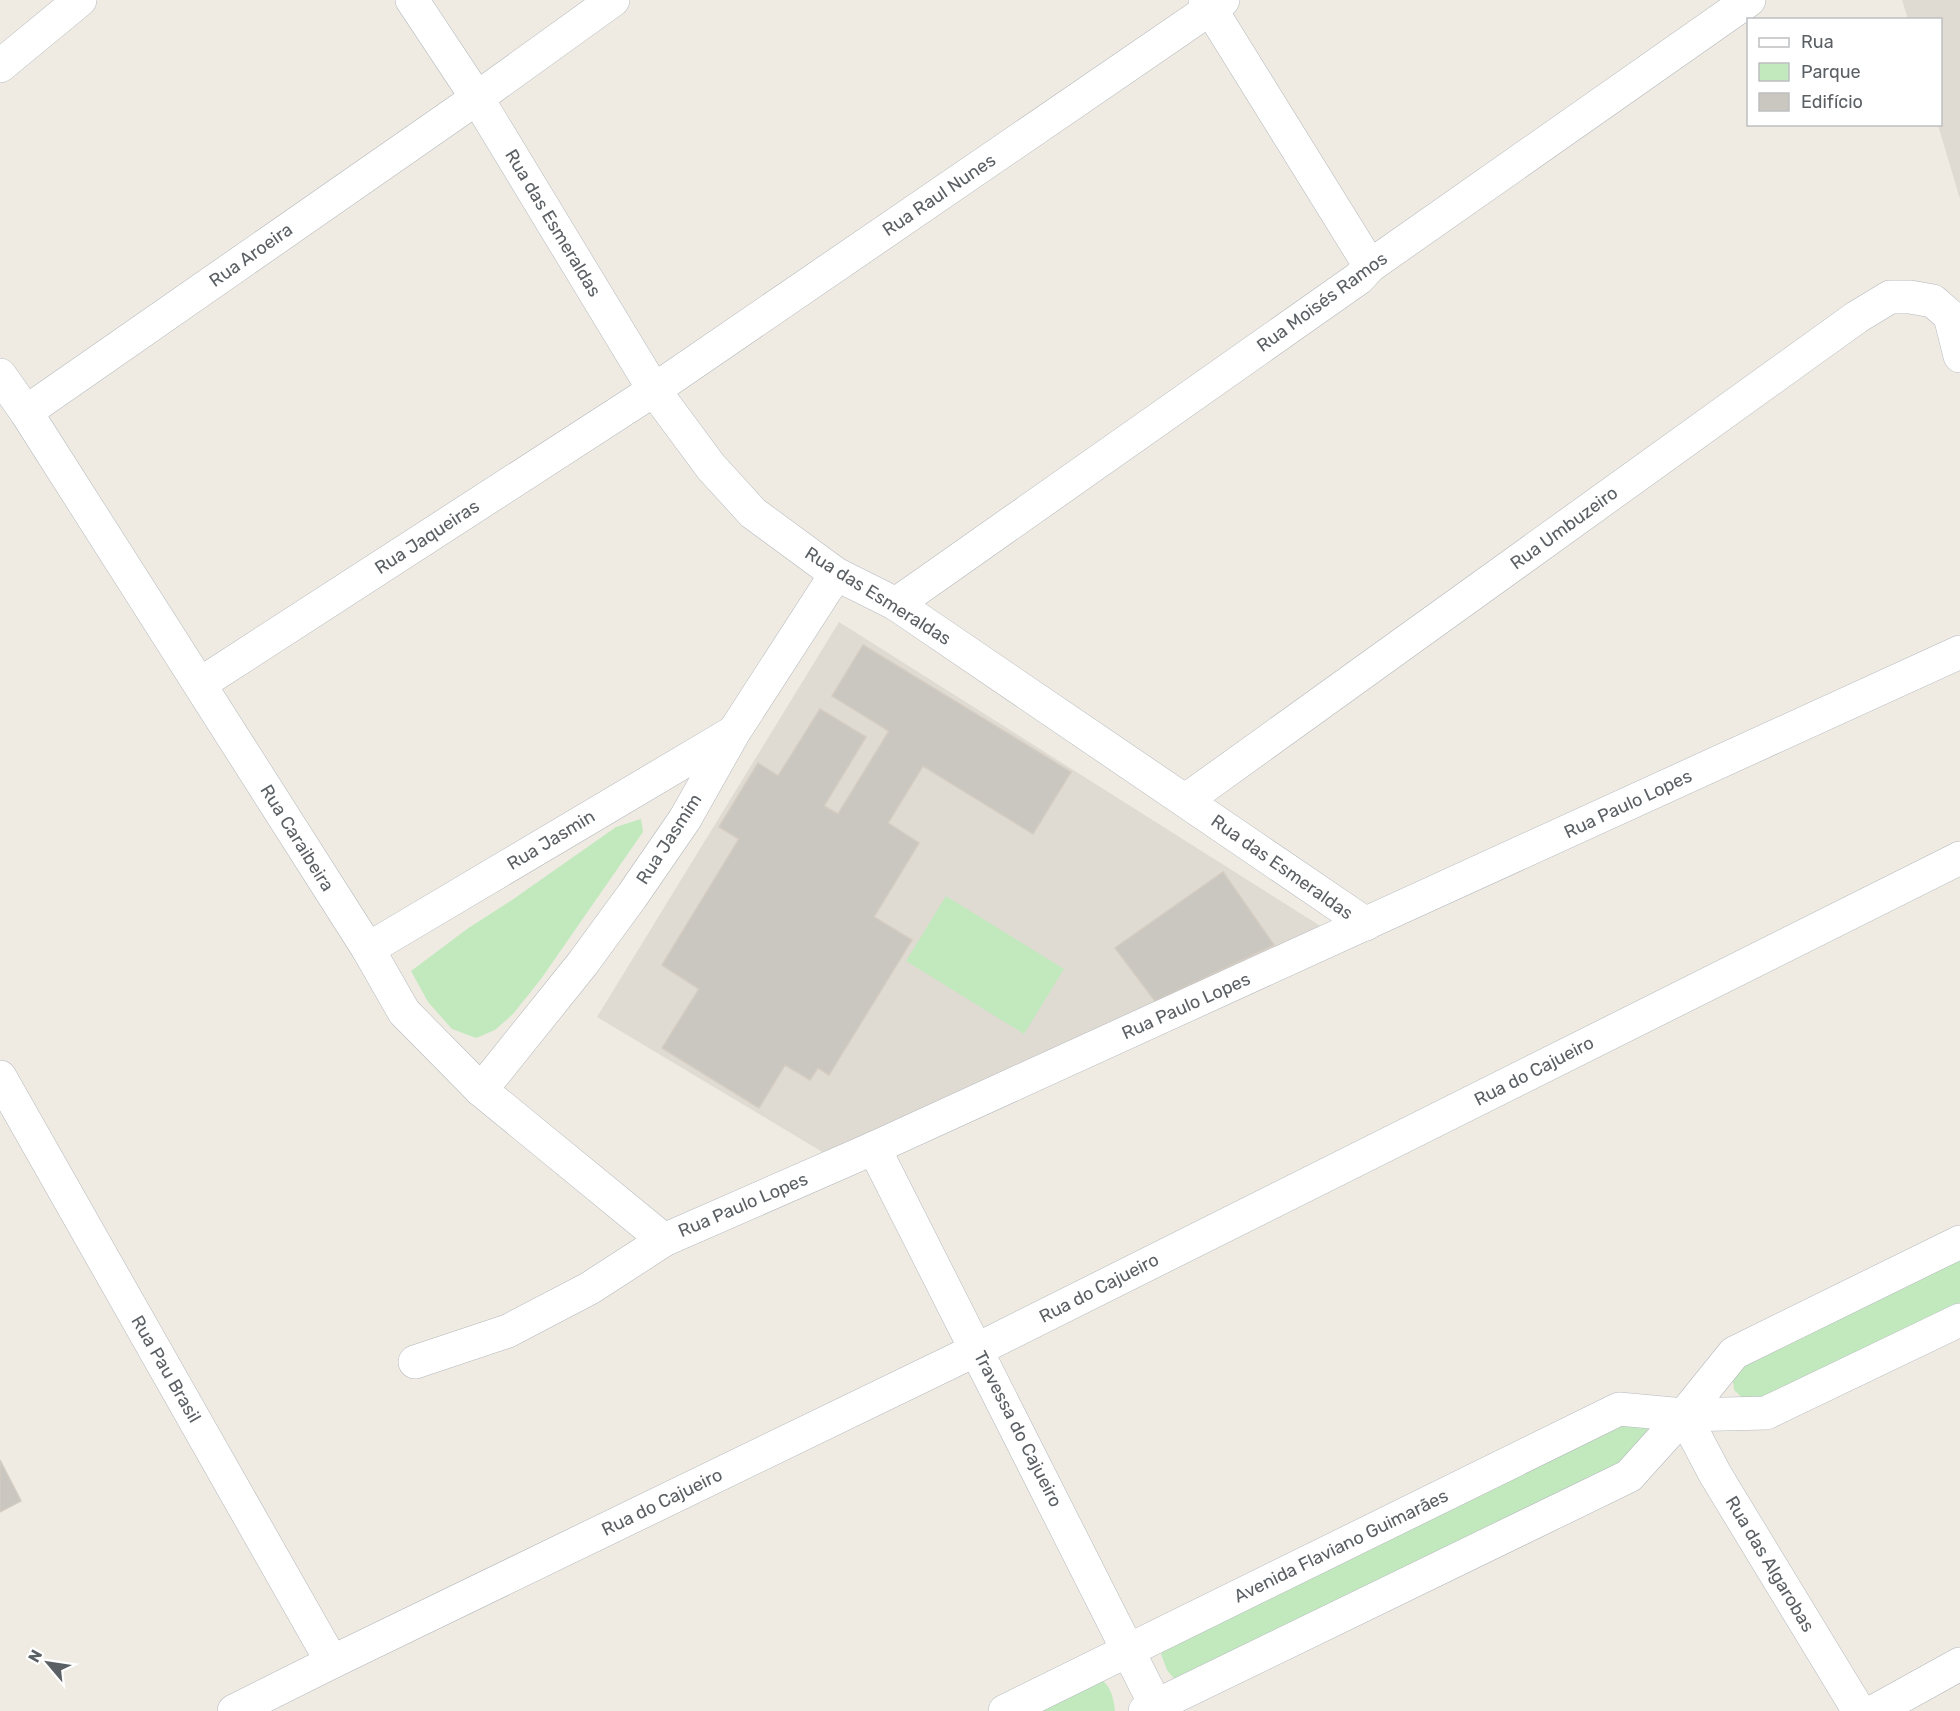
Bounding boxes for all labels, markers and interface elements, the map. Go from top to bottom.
legend [1747,18,1942,126]
text: Rua [1801,31,1834,53]
text: Parque [1801,61,1861,83]
text: Edifício [1801,91,1863,113]
street label: Rua das Esmeraldas [500,145,606,301]
street label: Rua Raul Nunes [878,149,1000,241]
street label: Rua Aroeira [205,218,297,292]
street label: Rua Moisés Ramos [1252,247,1392,357]
street label: Rua Umbuzeiro [1506,482,1622,574]
street label: Rua Jaqueiras [371,495,483,579]
street label: Rua das Esmeraldas [801,542,955,650]
street label: Rua Paulo Lopes [1561,765,1695,843]
street label: Rua Caraibeira [255,781,339,895]
street label: Rua Jasmim [632,789,706,889]
street label: Rua Jasmin [503,805,599,875]
street label: Rua das Esmeraldas [1207,810,1357,924]
street label: Rua Paulo Lopes [1118,968,1254,1044]
street label: Rua do Cajueiro [1470,1031,1598,1111]
street label: Rua Paulo Lopes [675,1168,811,1242]
street label: Rua do Cajueiro [1035,1248,1163,1328]
street label: Rua Pau Brasil [126,1311,206,1427]
street label: Travessa do Cajueiro [969,1347,1067,1511]
street label: Rua do Cajueiro [598,1463,726,1541]
street label: Avenida Flaviano Guimarães [1230,1485,1452,1607]
street label: Rua das Algarobas [1721,1492,1819,1636]
north arrow [18,1633,78,1693]
text: N [24,1646,46,1666]

